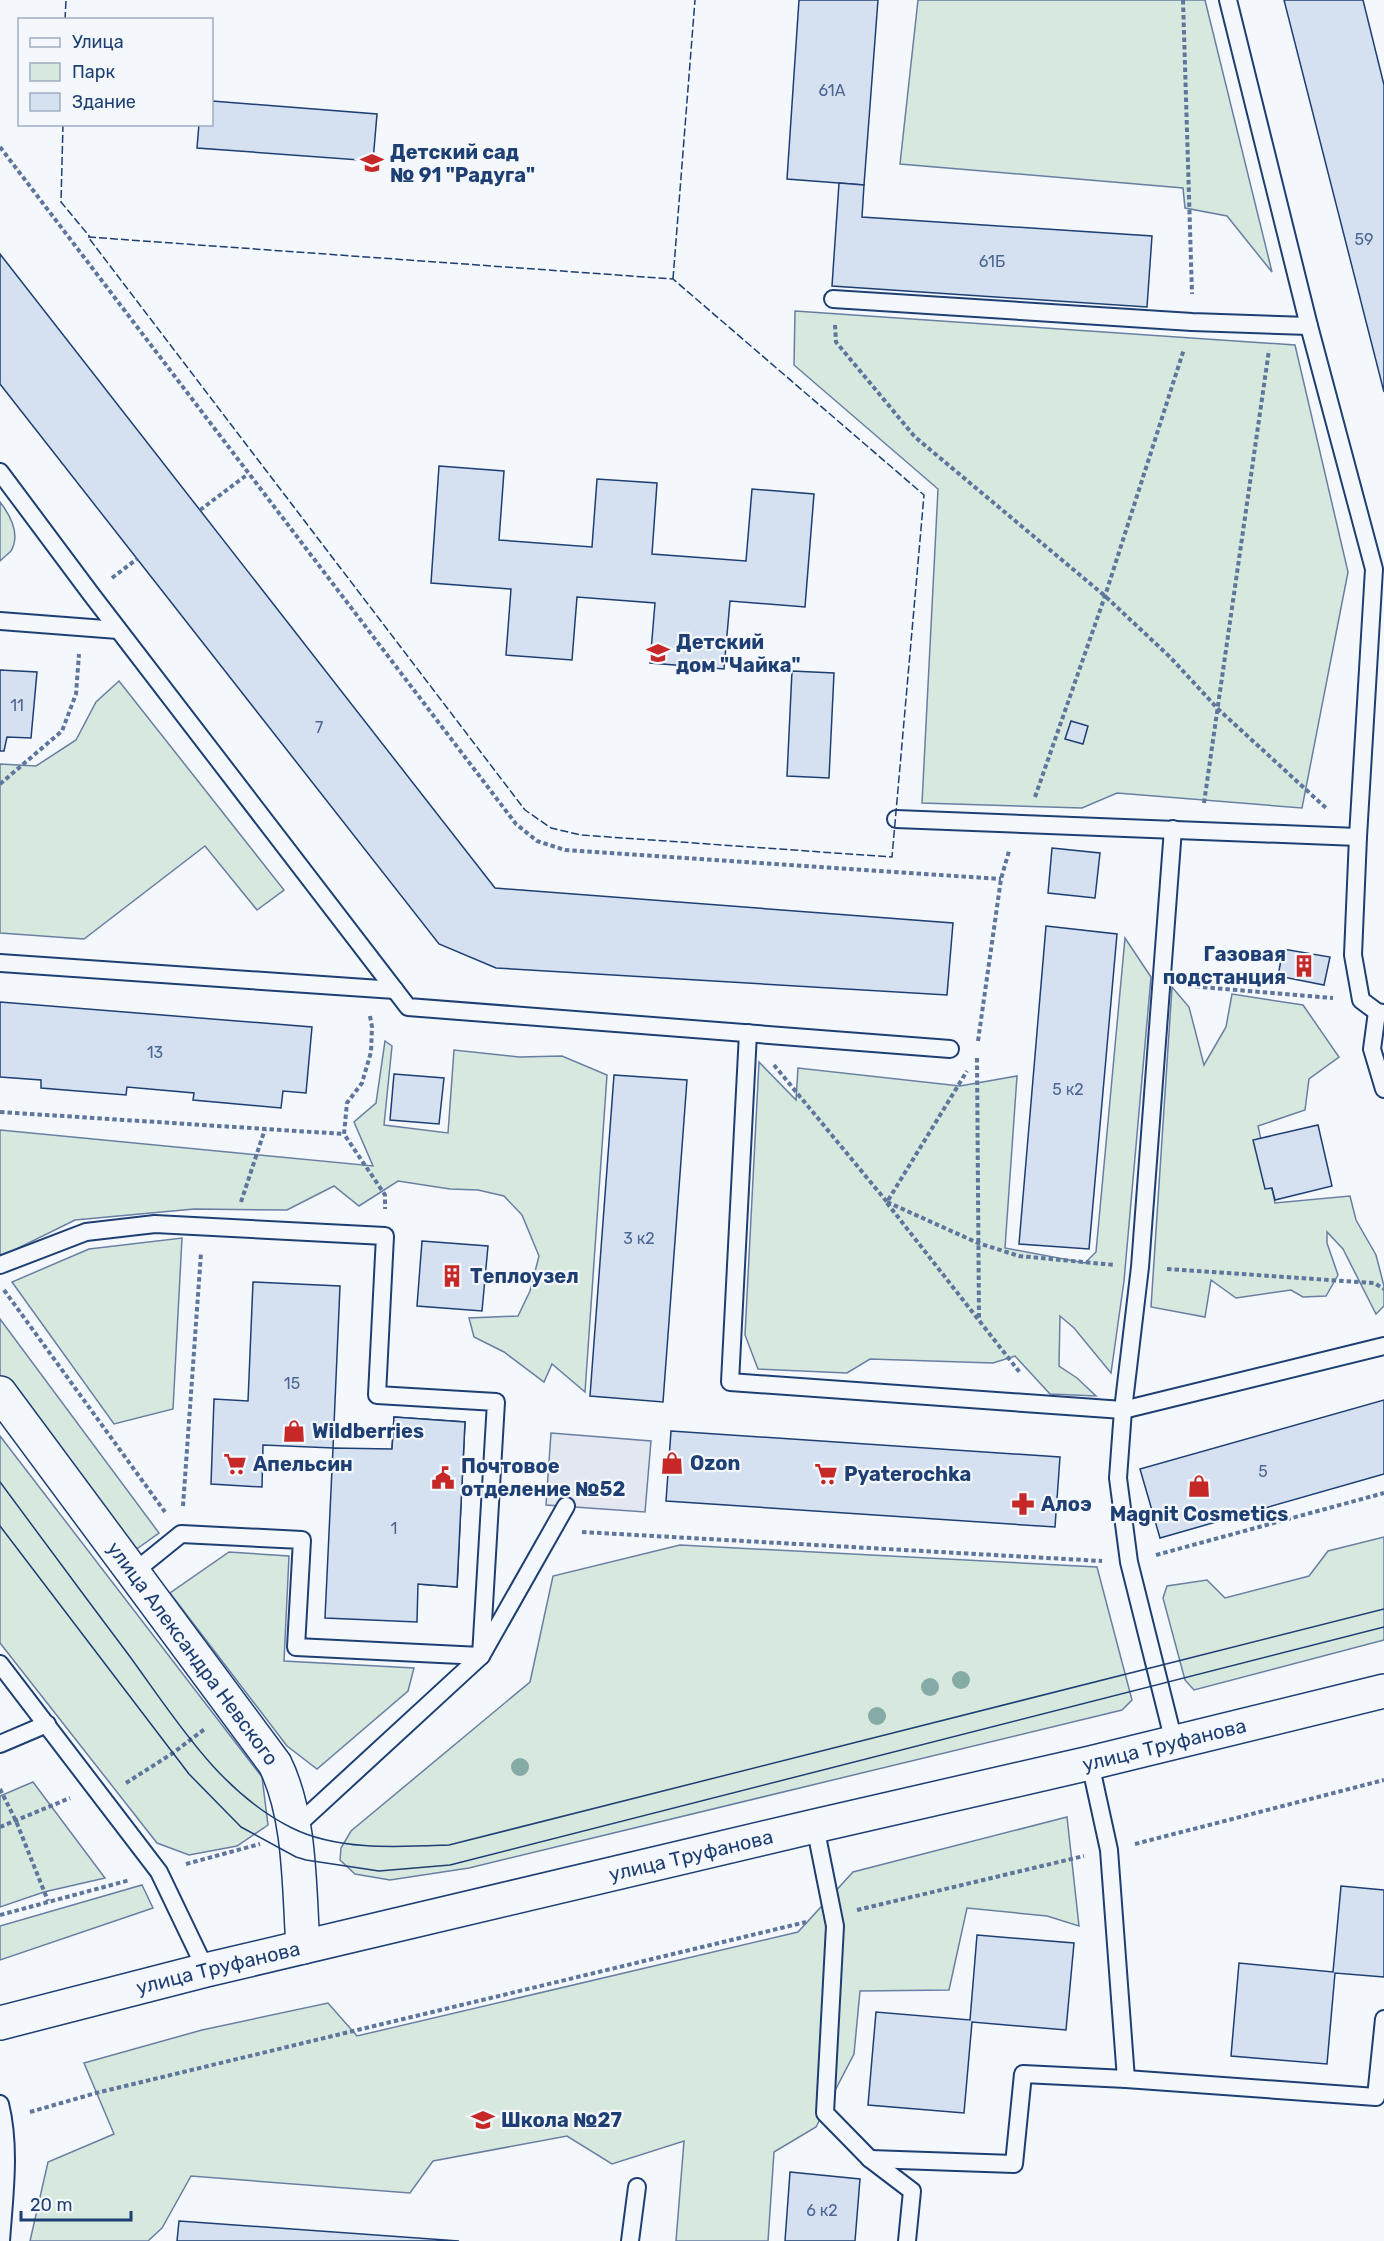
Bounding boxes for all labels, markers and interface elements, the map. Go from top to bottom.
legend [18,18,213,126]
text: Улица [72,31,124,53]
text: Парк [72,61,116,83]
house number: 61А [819,81,846,100]
text: Здание [72,91,136,113]
place label: Детский сад № 91 "Радуга" [390,140,535,187]
school or university icon: Детский сад № 91 "Радуга" [359,150,385,176]
house number: 59 [1355,230,1374,249]
house number: 61Б [979,252,1005,271]
place label: Детский дом "Чайка" [676,630,801,677]
school or university icon: Детский дом "Чайка" [645,640,671,666]
house number: 11 [10,696,24,715]
house number: 7 [315,718,323,737]
place label: Газовая подстанция [1163,942,1286,989]
building icon: Газовая подстанция [1291,953,1317,979]
house number: 13 [147,1043,163,1062]
house number: 5 к2 [1052,1080,1084,1099]
house number: 3 к2 [623,1229,655,1248]
building icon: Теплоузел [439,1263,465,1289]
place label: Теплоузел [470,1264,579,1288]
house number: 15 [284,1374,300,1393]
shop icon: Wildberries [281,1418,307,1444]
place label: Wildberries [312,1419,424,1443]
shop icon: Ozon [659,1450,685,1476]
supermarket icon: Апельсин [222,1451,248,1477]
place label: Ozon [690,1451,740,1475]
place label: Апельсин [253,1452,353,1476]
place label: Почтовое отделение №52 [461,1454,625,1501]
supermarket icon: Pyaterochka [813,1461,839,1487]
place label: Pyaterochka [844,1462,971,1486]
house number: 5 [1258,1462,1268,1481]
public building icon: Почтовое отделение №52 [430,1465,456,1491]
shop icon: Magnit Cosmetics [1186,1473,1212,1499]
pharmacy icon: Алоэ [1010,1491,1036,1517]
place label: Алоэ [1041,1492,1092,1516]
place label: Magnit Cosmetics [1110,1502,1288,1526]
house number: 1 [391,1519,397,1538]
street label: улица Александра Невского [102,1537,284,1770]
street label: улица Труфанова [1080,1713,1249,1776]
street label: улица Труфанова [606,1824,775,1886]
street label: улица Труфанова [134,1936,302,1999]
school or university icon: Школа №27 [470,2107,496,2133]
place label: Школа №27 [501,2108,622,2132]
scale bar [21,2184,130,2222]
text: 20 m [30,2194,72,2216]
house number: 6 к2 [806,2201,838,2220]

